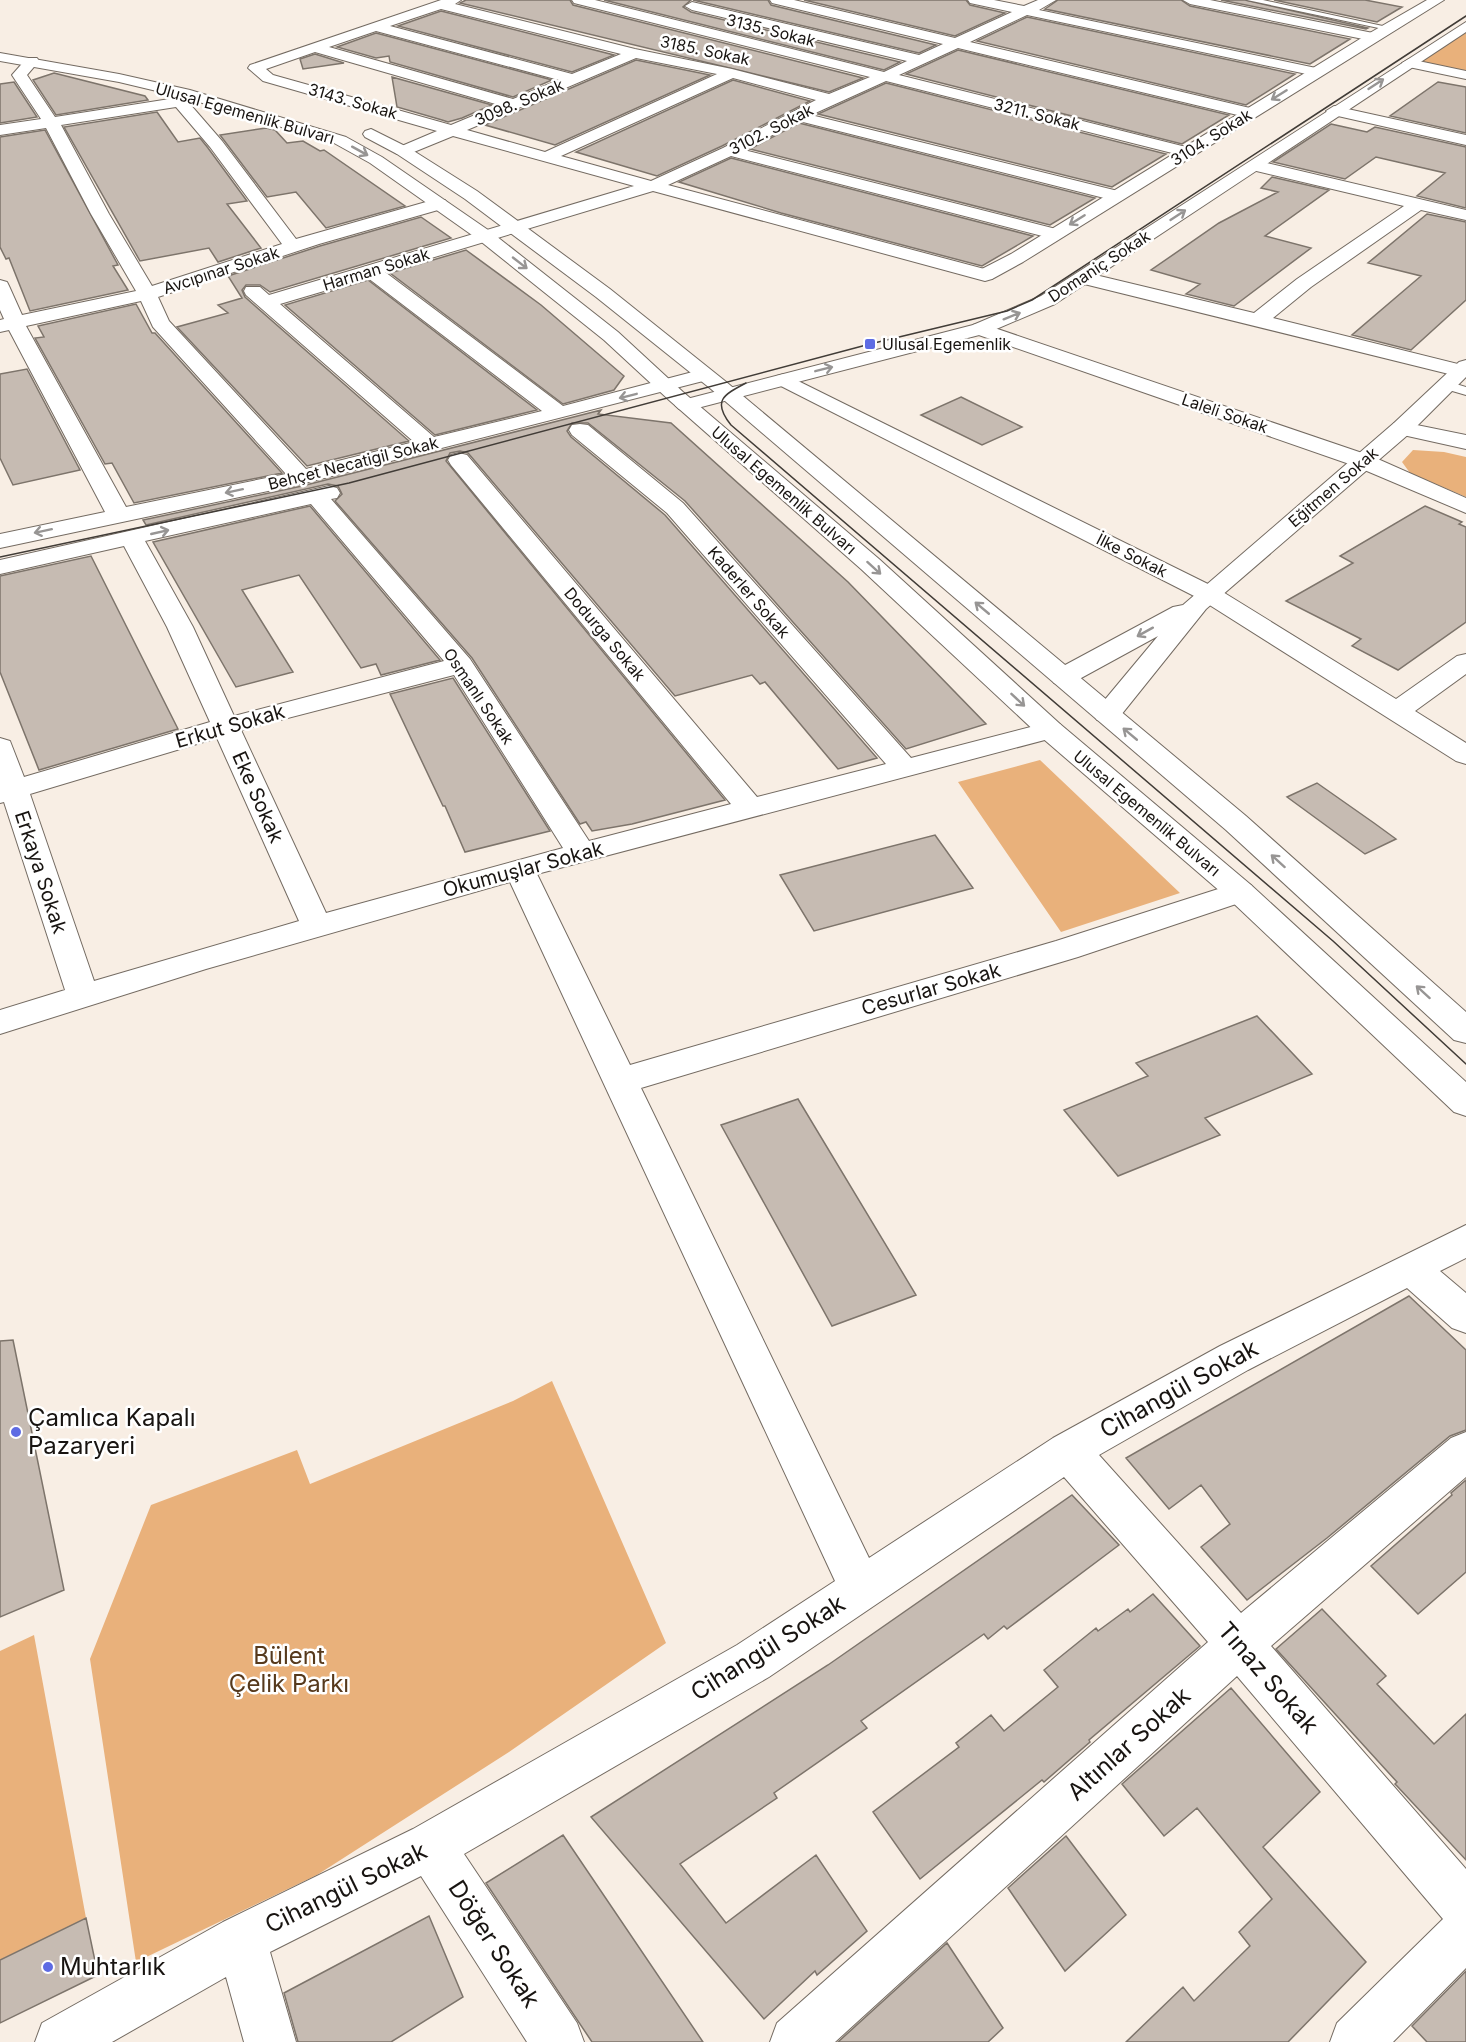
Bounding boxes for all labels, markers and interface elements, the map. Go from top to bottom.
street label: 3135. Sokak [724,9,818,51]
street label: 3185. Sokak [658,31,752,69]
street label: 3098. Sokak [471,74,567,130]
street label: Ulusal Egemenlik Bulvarı [153,78,337,148]
one-way arrow [1367,78,1384,91]
street label: 3143. Sokak [306,79,400,123]
one-way arrow [1270,89,1287,102]
street label: 3211. Sokak [992,94,1082,134]
street label: 3102. Sokak [726,99,817,159]
street label: 3104. Sokak [1167,104,1255,170]
one-way arrow [351,146,368,158]
one-way arrow [1169,209,1186,221]
one-way arrow [1069,215,1086,227]
street label: Domaniç Sokak [1044,225,1154,306]
street label: Avcıpınar Sokak [161,242,282,298]
street label: Harman Sokak [320,243,432,295]
one-way arrow [511,257,527,270]
one-way arrow [1002,310,1020,321]
place label: Ulusal Egemenlik [882,334,1011,354]
marker: Ulusal Egemenlik [863,337,877,351]
one-way arrow [814,363,833,375]
street label: Laleli Sokak [1179,389,1271,437]
one-way arrow [618,391,637,403]
street label: Ulusal Egemenlik Bulvarı [707,422,861,558]
street label: Behçet Necatigil Sokak [266,432,440,494]
street label: Eğitmen Sokak [1284,442,1382,531]
one-way arrow [225,486,244,497]
one-way arrow [34,526,53,538]
one-way arrow [150,526,169,538]
street label: İlke Sokak [1093,529,1171,581]
street label: Kaderler Sokak [704,542,795,642]
one-way arrow [867,561,882,575]
street label: Dodurga Sokak [560,583,650,685]
one-way arrow [975,601,990,615]
one-way arrow [1137,626,1154,638]
street label: Osmanlı Sokak [439,644,519,748]
one-way arrow [1010,693,1025,707]
street label: Erkut Sokak [172,699,288,753]
one-way arrow [1122,727,1138,740]
street label: Ulusal Egemenlik Bulvarı [1069,746,1225,880]
street label: Eke Sokak [227,747,289,847]
street label: Erkaya Sokak [10,808,72,936]
street label: Okumuşlar Sokak [440,836,606,902]
one-way arrow [1271,854,1286,868]
street label: Cesurlar Sokak [859,958,1003,1020]
one-way arrow [1415,985,1430,999]
street label: Cihangül Sokak [1095,1333,1263,1444]
place label: Çamlıca Kapalı Pazaryeri [28,1403,195,1460]
marker: Çamlıca Kapalı Pazaryeri [9,1425,23,1439]
street label: Cihangül Sokak [685,1589,850,1707]
street label: Tınaz Sokak [1212,1616,1325,1739]
park label: Bülent Çelik Parkı [229,1641,349,1698]
street label: Altınlar Sokak [1061,1681,1196,1806]
street label: Cihangül Sokak [260,1836,431,1939]
street label: Döğer Sokak [443,1875,546,2013]
place label: Muhtarlık [60,1952,166,1981]
marker: Muhtarlık [41,1960,55,1974]

